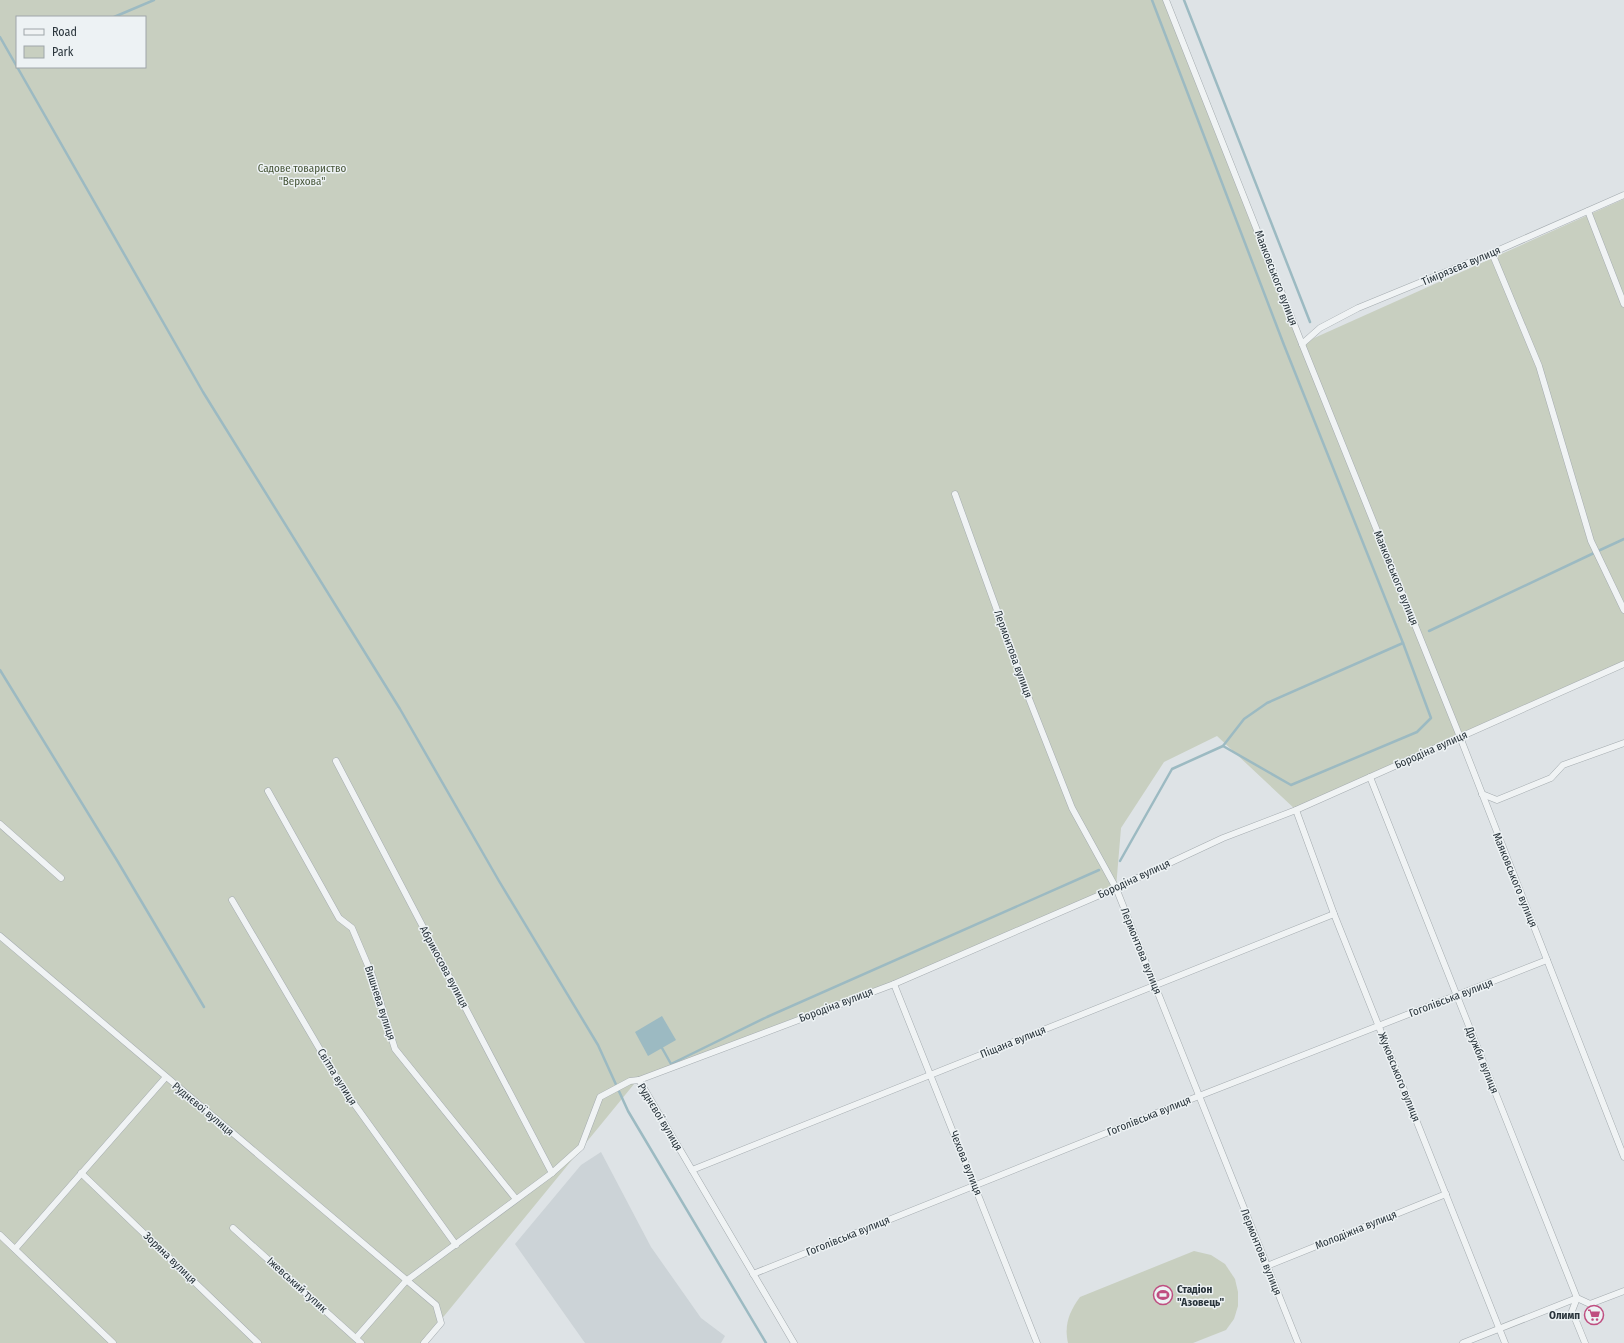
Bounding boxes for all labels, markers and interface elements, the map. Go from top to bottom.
legend [16,16,146,68]
text: Road [52,25,77,39]
text: Park [52,45,74,59]
park label: Садове товариство "Верхова" [258,162,347,188]
street label: Маяковського вулиця [1252,229,1300,327]
street label: Тімірязєва вулиця [1420,243,1502,289]
street label: Маяковського вулиця [1371,529,1421,627]
street label: Лермонтова вулиця [991,608,1035,700]
street label: Бородіна вулиця [1393,728,1469,772]
street label: Маяковського вулиця [1490,831,1540,929]
street label: Бородіна вулиця [1096,857,1172,901]
street label: Лермонтова вулиця [1118,906,1164,996]
street label: Абрикосова вулиця [417,924,471,1010]
street label: Вишнева вулиця [362,964,398,1042]
street label: Гоголівська вулиця [1407,976,1495,1020]
street label: Бородіна вулиця [797,985,875,1025]
street label: Піщана вулиця [978,1023,1048,1061]
street label: Дружби вулиця [1462,1024,1501,1095]
street label: Жуковського вулиця [1375,1030,1423,1124]
street label: Світла вулиця [314,1046,360,1108]
street label: Руднєвої вулиця [170,1079,236,1139]
street label: Руднєвої вулиця [635,1081,685,1153]
street label: Гоголівська вулиця [1105,1093,1193,1139]
street label: Чехова вулиця [947,1129,985,1197]
street label: Лермонтова вулиця [1238,1207,1284,1297]
street label: Молодіжна вулиця [1313,1208,1399,1252]
street label: Гоголівська вулиця [804,1213,892,1259]
street label: Зоряна вулиця [141,1229,199,1287]
street label: Іжевський тупик [264,1255,330,1316]
place label: Стадіон "Азовець" [1177,1283,1224,1309]
sports icon: Стадіон "Азовець" [1152,1284,1174,1306]
supermarket icon: Олимп [1583,1304,1605,1326]
place label: Олимп [1549,1309,1580,1322]

